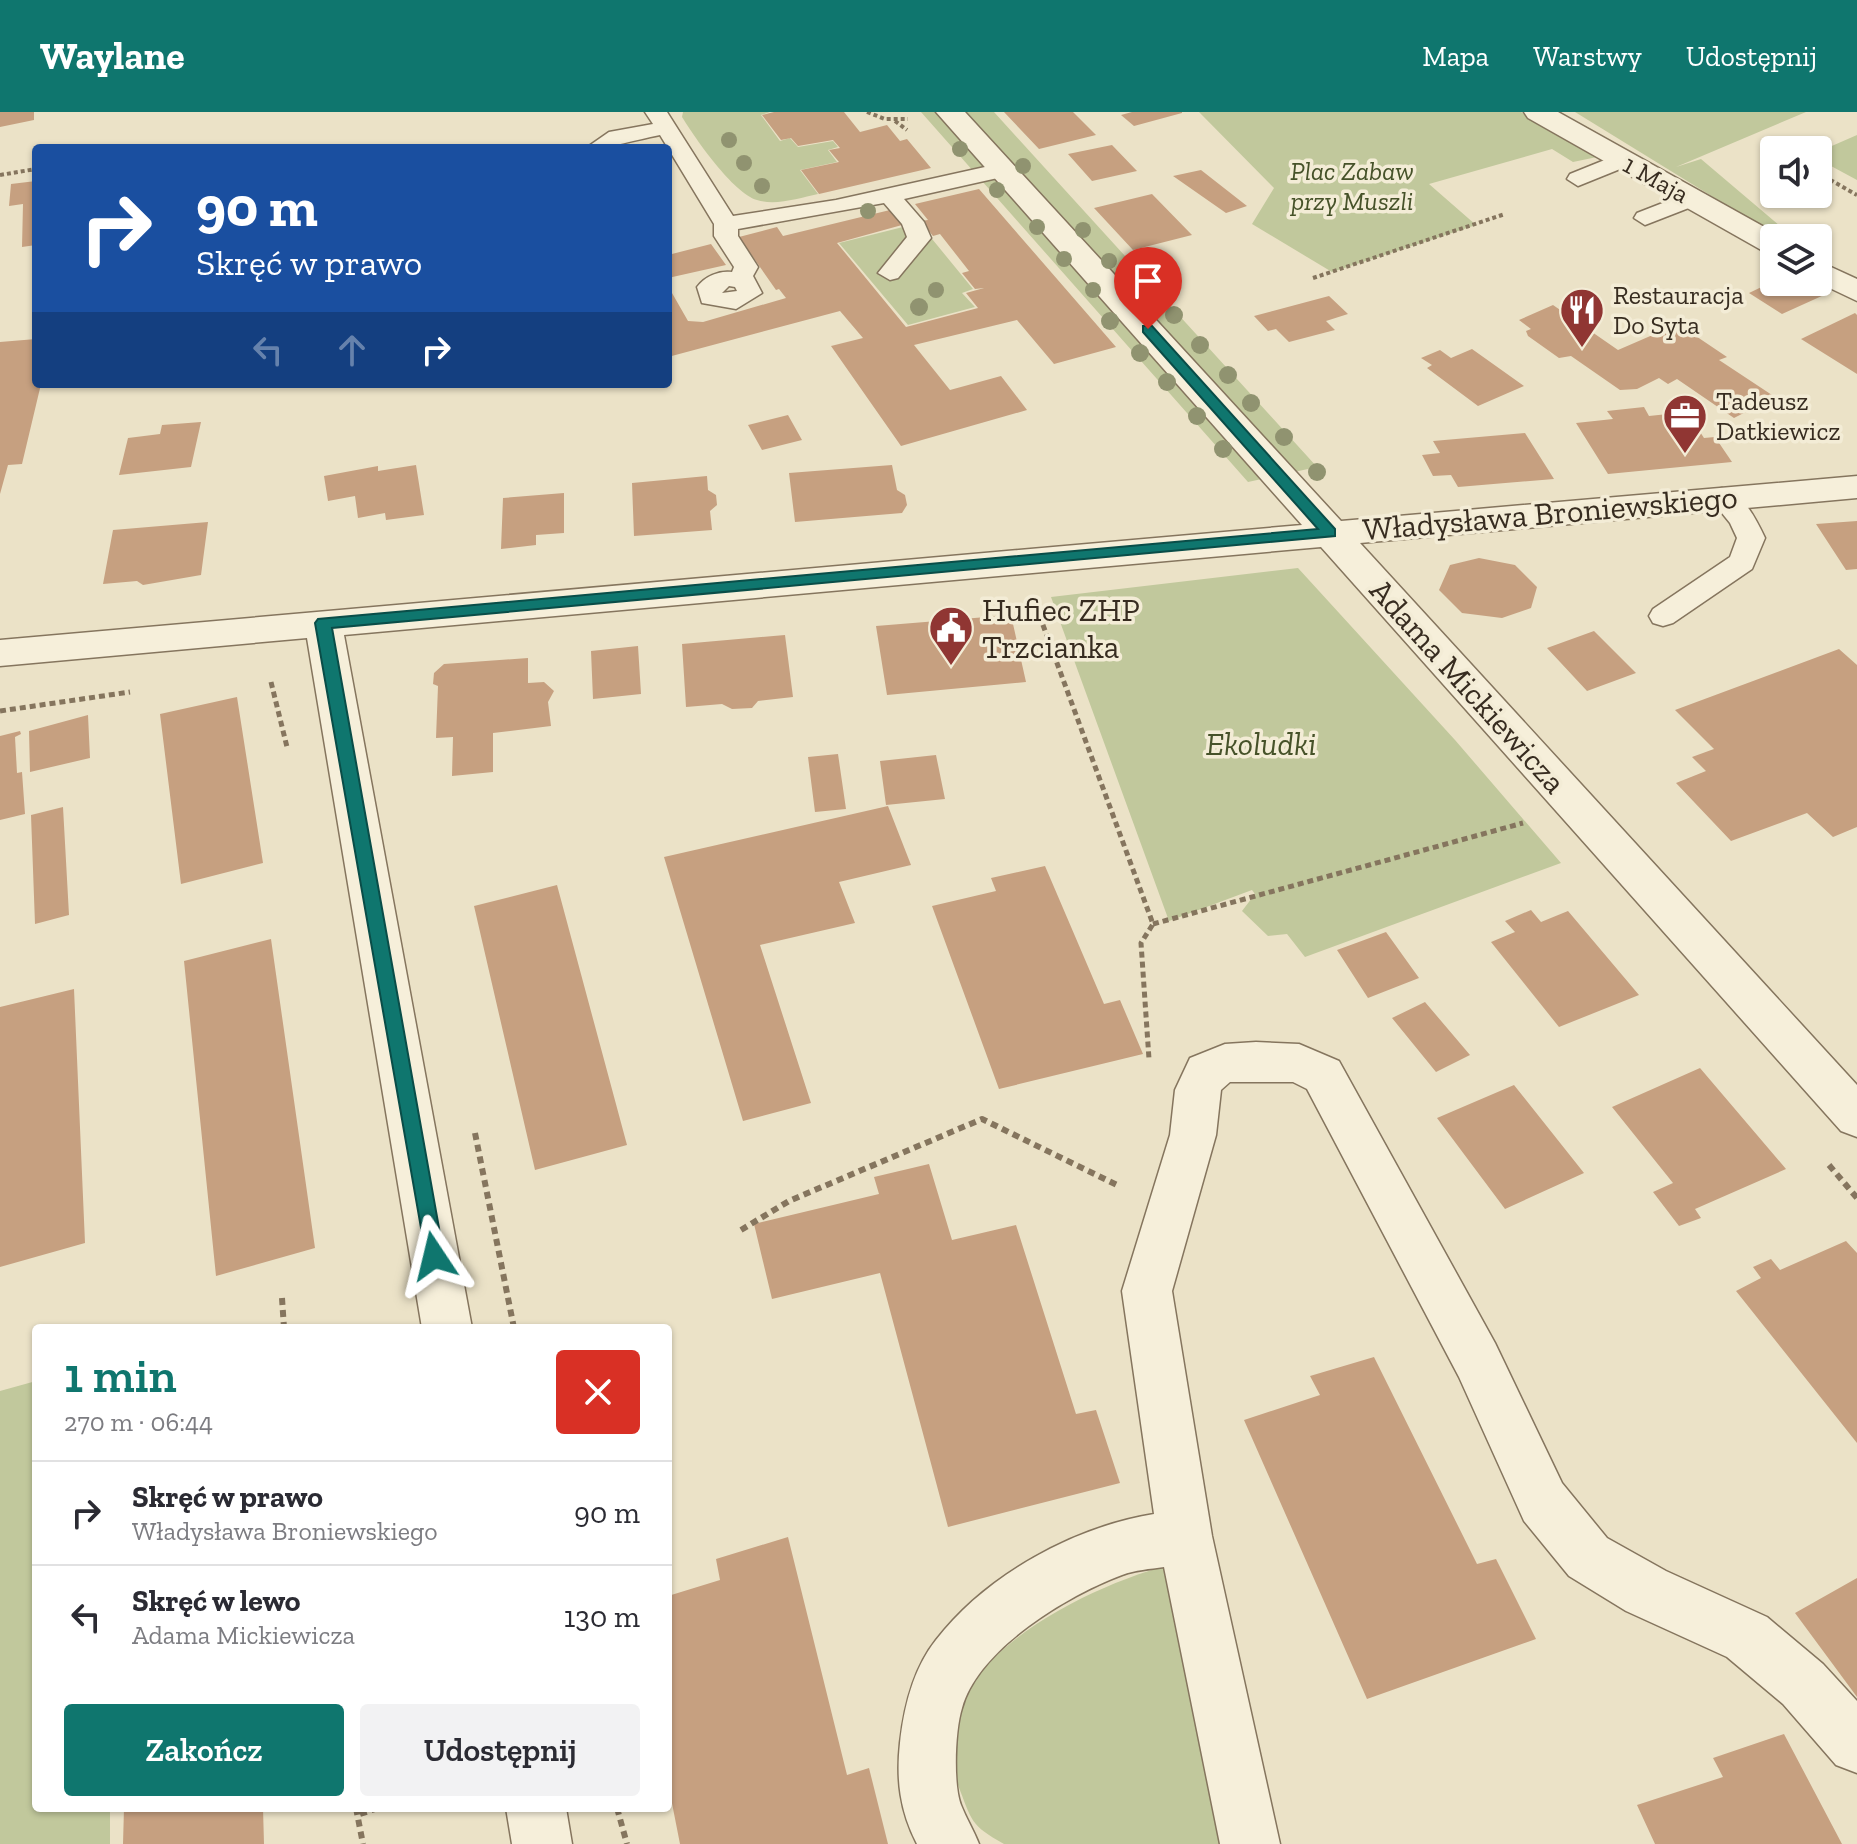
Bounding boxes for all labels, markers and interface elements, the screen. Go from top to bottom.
text: Waylane [40,33,185,79]
text: Mapa [1422,40,1489,73]
text: Warstwy [1533,40,1642,73]
text: Udostępnij [1686,40,1817,73]
map controls [1760,136,1832,296]
button: sound [1760,136,1832,208]
street label: 1 Maja [1618,148,1695,210]
park label: Plac Zabaw przy Muszli [1290,155,1414,217]
text: 90 m [196,173,318,240]
icon: right [64,176,168,280]
button: layers [1760,224,1832,296]
text: Skręć w prawo [196,241,422,284]
pin [1114,247,1182,329]
icon: arrive [1126,259,1170,303]
place label: Restauracja Do Syta [1613,279,1744,341]
restaurant icon: Restauracja Do Syta [1558,286,1606,349]
icon: left [246,328,290,372]
icon: ahead [330,328,374,372]
icon: right [414,328,458,372]
place label: Tadeusz Datkiewicz [1716,385,1840,447]
office icon: Tadeusz Datkiewicz [1661,392,1709,455]
street label: Władysława Broniewskiego [1361,478,1739,548]
street label: Adama Mickiewicza [1362,571,1574,801]
place label: Hufiec ZHP Trzcianka [982,591,1140,666]
public building icon: Hufiec ZHP Trzcianka [927,604,975,667]
park label: Ekoludki [1206,725,1316,763]
position arrow [392,1214,476,1298]
text: 1 min [64,1347,177,1404]
button: close [556,1350,640,1434]
text: 270 m · 06:44 [64,1406,213,1438]
text: Skręć w prawo [132,1479,323,1515]
icon: right [64,1491,108,1535]
text: 90 m [574,1495,640,1531]
text: Władysława Broniewskiego [132,1515,438,1547]
text: Skręć w lewo [132,1583,301,1619]
icon: left [64,1595,108,1639]
text: 130 m [564,1599,640,1635]
text: Adama Mickiewicza [132,1619,355,1651]
button: Zakończ [64,1704,344,1796]
button: Udostępnij [360,1704,640,1796]

